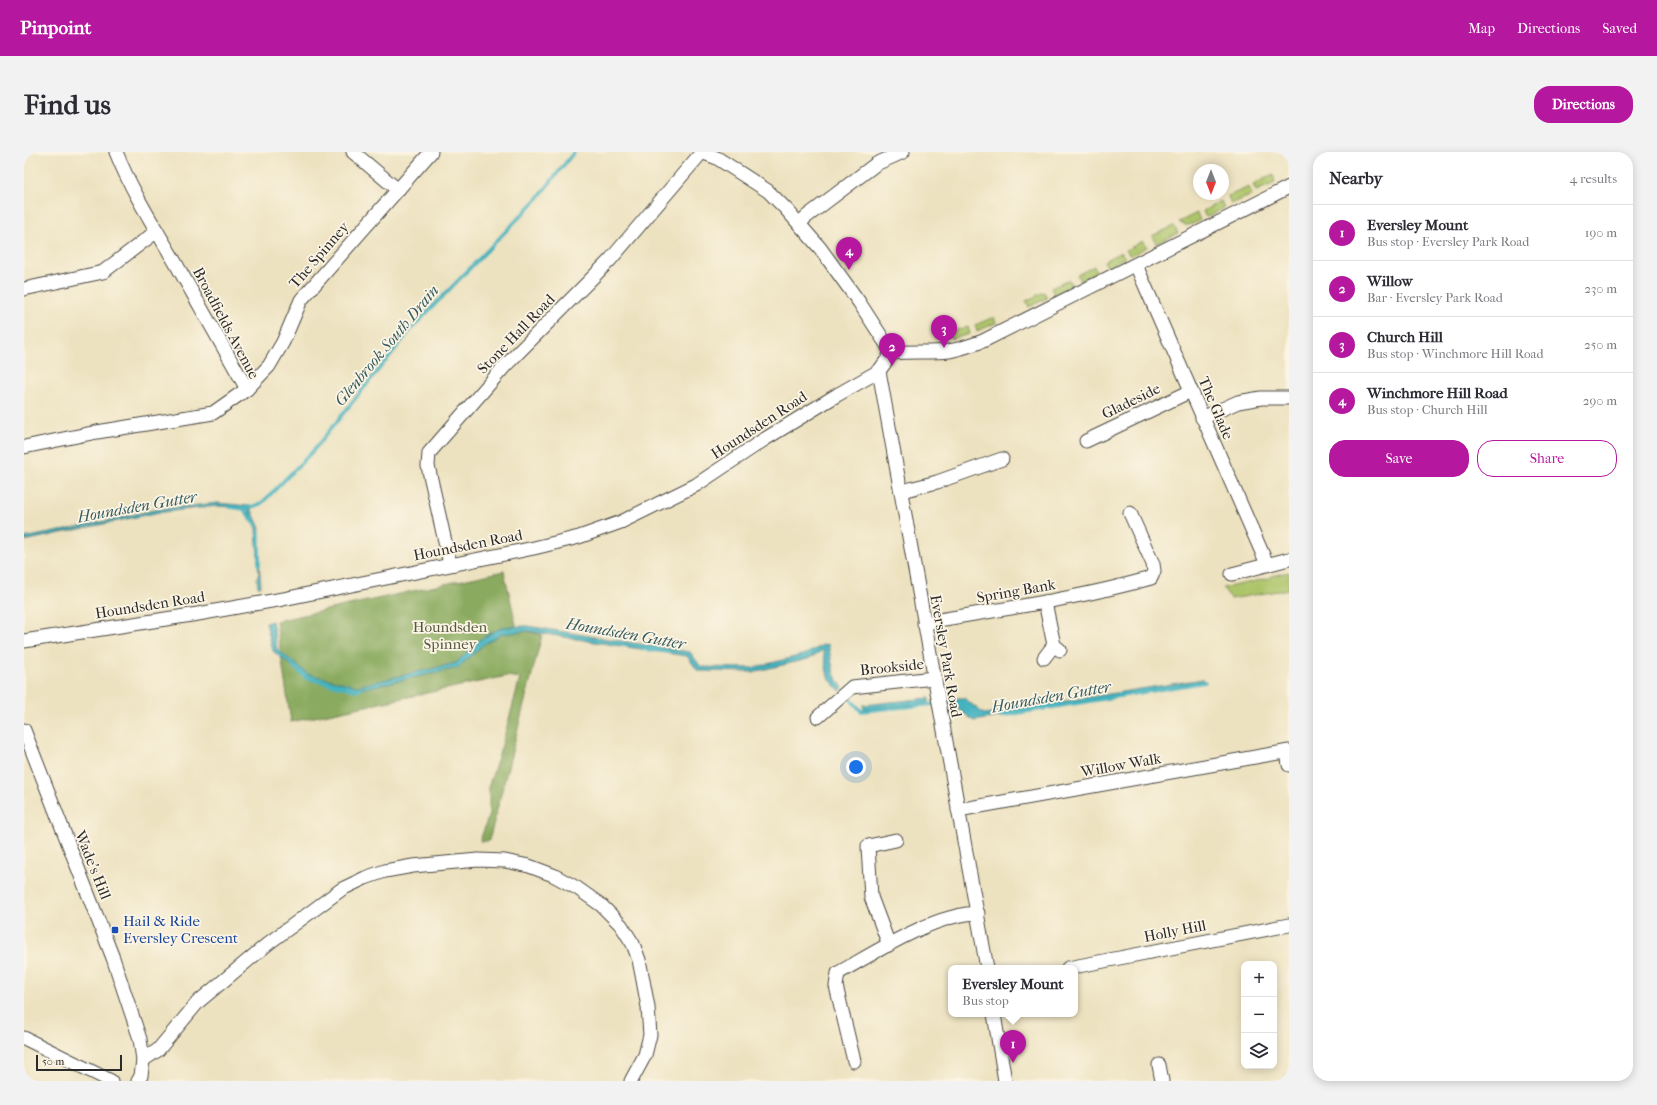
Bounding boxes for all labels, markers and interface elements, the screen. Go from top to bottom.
text: Pinpoint [20,17,91,39]
text: Map [1468,20,1495,37]
text: Directions [1517,20,1580,37]
text: Saved [1602,20,1637,37]
button: Directions [1534,86,1633,123]
text: Find us [24,88,111,121]
north arrow [1193,164,1229,200]
text: Nearby [1329,168,1383,188]
text: 4 results [1570,171,1617,186]
text: Eversley Mount [1367,216,1468,234]
street label: The Spinney [285,217,353,292]
text: 1 [1340,225,1344,240]
text: 190 m [1585,225,1617,240]
text: Bus stop · Eversley Park Road [1367,234,1529,249]
pin: 4 [836,237,862,270]
street label: Broadfields Avenue [189,264,263,382]
text: Willow [1367,272,1413,290]
water label: Glenbrook South Drain [330,281,442,410]
text: 2 [1339,281,1345,296]
text: 230 m [1584,281,1617,296]
street label: Stone Hall Road [474,290,559,378]
text: Bar · Eversley Park Road [1367,290,1503,305]
pin: 3 [931,315,957,348]
text: Church Hill [1367,328,1443,346]
pin: 2 [879,333,905,366]
text: 3 [1339,337,1345,352]
text: 250 m [1584,337,1617,352]
text: Bus stop · Winchmore Hill Road [1367,346,1544,361]
street label: The Glade [1195,374,1238,443]
street label: Gladeside [1099,379,1164,423]
text: Winchmore Hill Road [1367,384,1508,402]
street label: Houndsden Road [708,387,811,463]
text: 4 [1338,393,1346,408]
text: 290 m [1583,393,1617,408]
text: Bus stop · Church Hill [1367,402,1488,417]
button: Save [1329,440,1469,477]
button: Share [1477,440,1617,477]
water label: Houndsden Gutter [75,486,200,527]
street label: Houndsden Road [412,525,525,564]
street label: Spring Bank [975,575,1057,607]
street label: Houndsden Road [94,587,207,623]
street label: Eversley Park Road [926,593,966,720]
water label: Houndsden Gutter [564,613,689,654]
park label: Houndsden Spinney [413,618,487,653]
street label: Brookside [859,655,925,679]
water label: Houndsden Gutter [989,676,1114,717]
street label: Willow Walk [1078,749,1163,781]
your location [846,757,866,777]
street label: Wade's Hill [71,827,115,902]
place label: Hail & Ride Eversley Crescent [123,912,239,947]
street label: Holly Hill [1142,916,1208,946]
marker: Hail & Ride Eversley Crescent [110,925,120,935]
map controls [1241,961,1277,1069]
button: + [1241,961,1277,997]
popup [948,965,1078,1017]
text: Eversley Mount [962,975,1064,993]
text: Bus stop [962,993,1009,1008]
button: − [1241,997,1277,1033]
pin: 1 [1000,1030,1026,1063]
button: layers [1241,1033,1277,1069]
scale bar [36,1053,122,1072]
text: 50 m [42,1055,64,1068]

